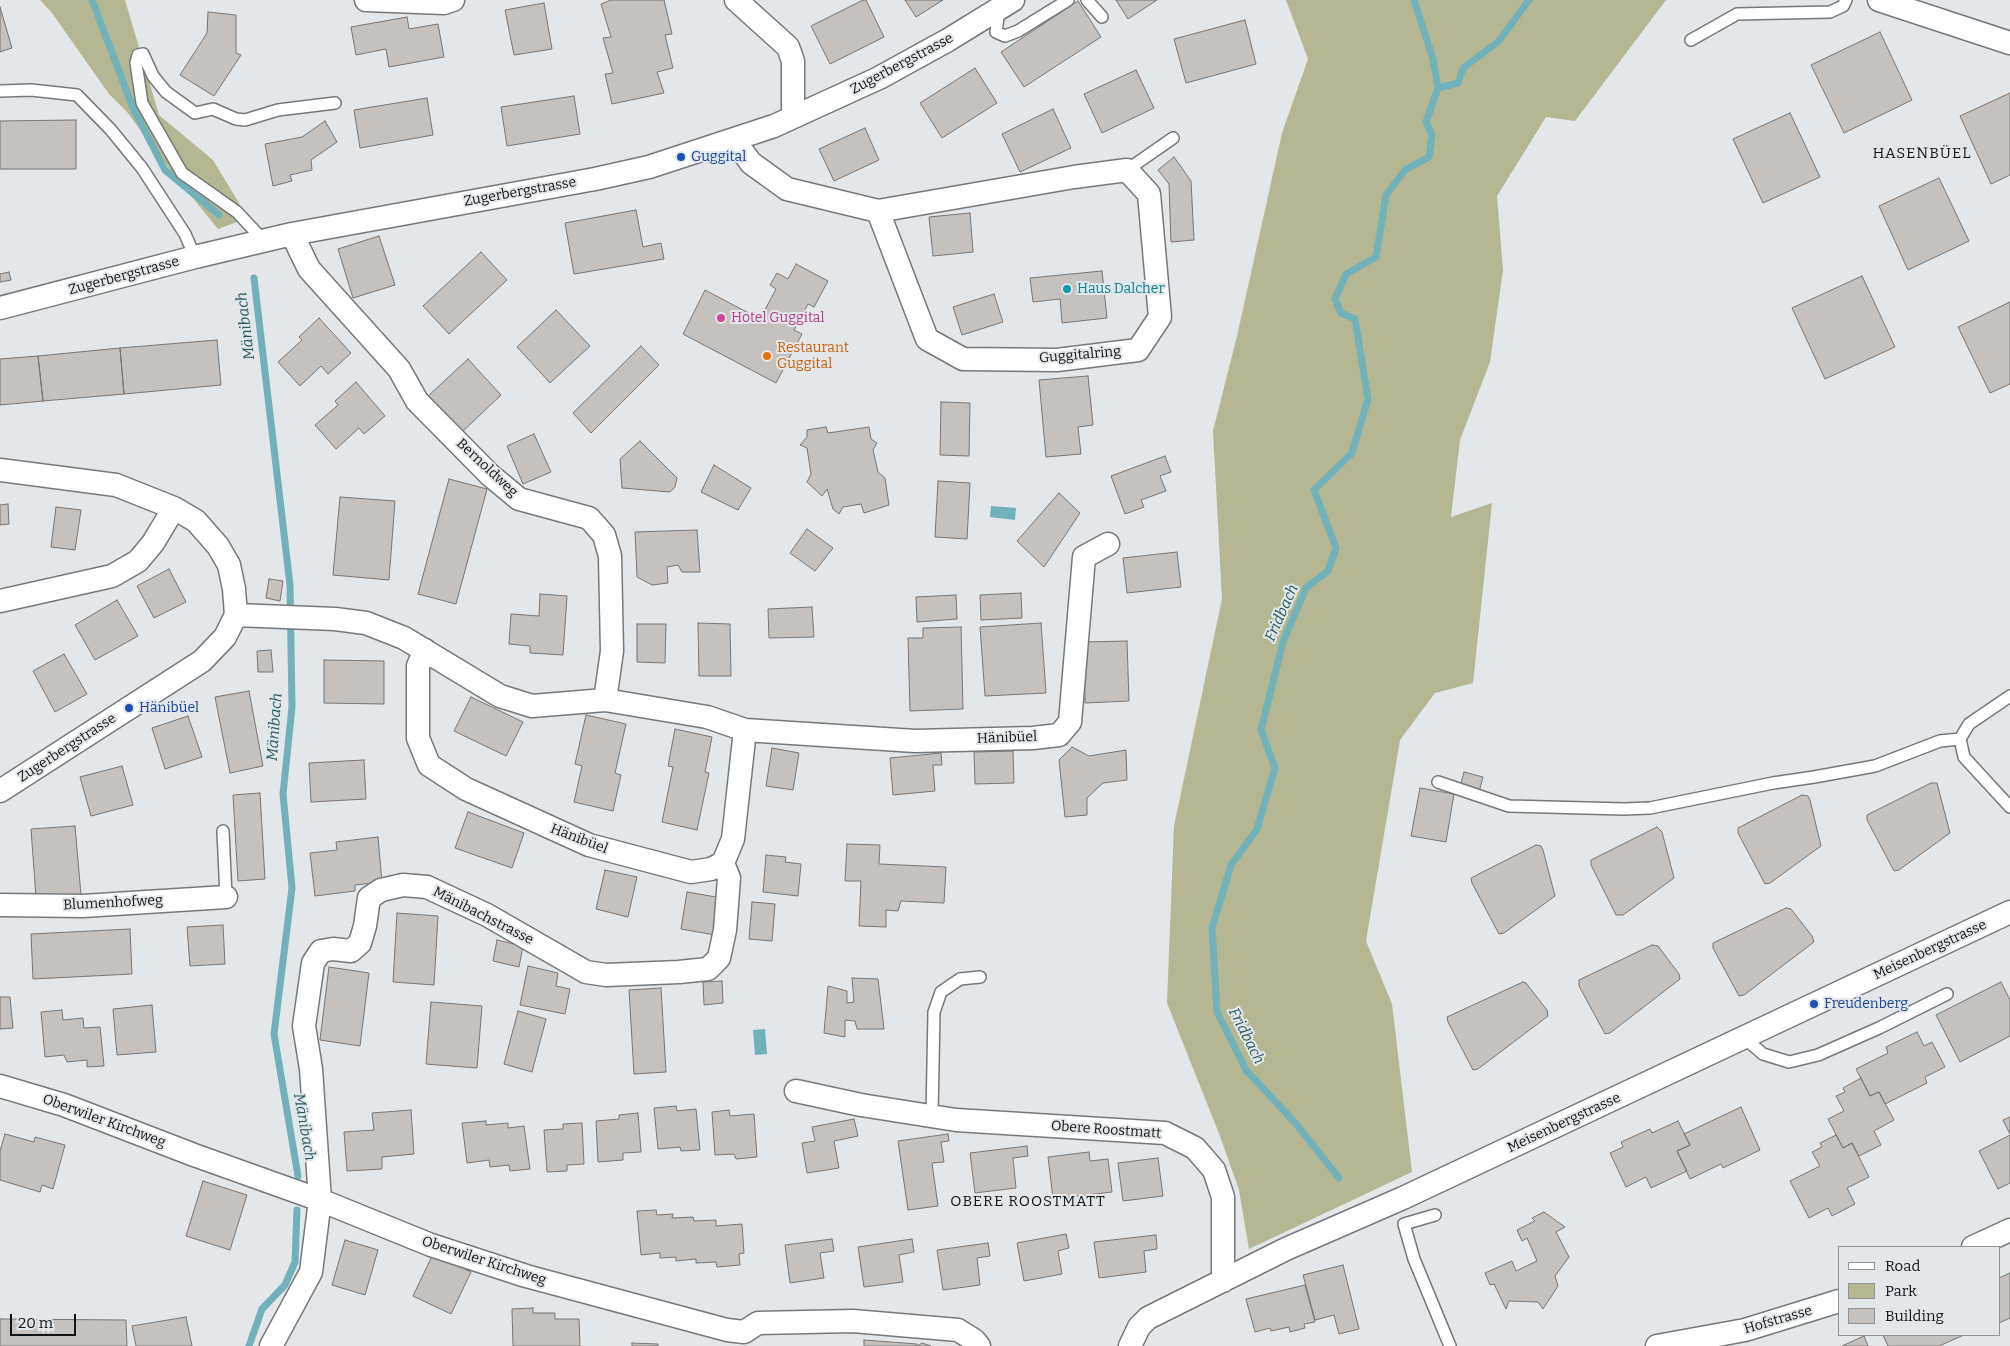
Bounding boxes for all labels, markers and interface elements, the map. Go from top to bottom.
street label: Zugerbergstrasse [848,30,956,98]
district label: HASENBÜEL [1871,145,1973,163]
place label: Guggital [691,149,746,165]
marker: Guggital [675,151,687,163]
street label: Zugerbergstrasse [463,174,577,210]
street label: Zugerbergstrasse [67,253,181,299]
place label: Haus Dalcher [1077,281,1165,297]
marker: Haus Dalcher [1061,283,1073,295]
water label: Mänibach [233,291,259,361]
place label: Hotel Guggital [731,310,825,326]
marker: Hotel Guggital [715,312,727,324]
place label: Restaurant Guggital [777,340,849,372]
street label: Guggitalring [1038,343,1122,367]
marker: Restaurant Guggital [761,350,773,362]
street label: Bernoldweg [453,435,521,501]
water label: Fridbach [1261,582,1303,644]
water label: Mänibach [264,692,286,762]
place label: Hänibüel [139,700,199,716]
marker: Hänibüel [123,702,135,714]
street label: Zugerbergstrasse [15,710,119,786]
street label: Hänibüel [977,729,1037,747]
street label: Hänibüel [548,820,610,858]
street label: Mänibachstrasse [430,883,536,949]
street label: Blumenhofweg [63,892,163,914]
street label: Meisenbergstrasse [1871,916,1989,984]
place label: Freudenberg [1824,996,1908,1012]
marker: Freudenberg [1808,998,1820,1010]
water label: Fridbach [1224,1005,1268,1067]
street label: Meisenbergstrasse [1505,1089,1623,1157]
street label: Oberwiler Kirchweg [40,1091,168,1151]
water label: Mänibach [289,1092,319,1162]
street label: Obere Roostmatt [1050,1118,1162,1142]
district label: OBERE ROOSTMATT [948,1193,1108,1211]
street label: Oberwiler Kirchweg [420,1233,548,1289]
legend [1838,1246,2000,1336]
text: Road [1885,1257,1920,1275]
text: Park [1885,1282,1917,1300]
street label: Hofstrasse [1742,1302,1814,1338]
scale bar [12,1304,79,1336]
text: Building [1885,1307,1944,1325]
text: 20 m [18,1314,53,1332]

